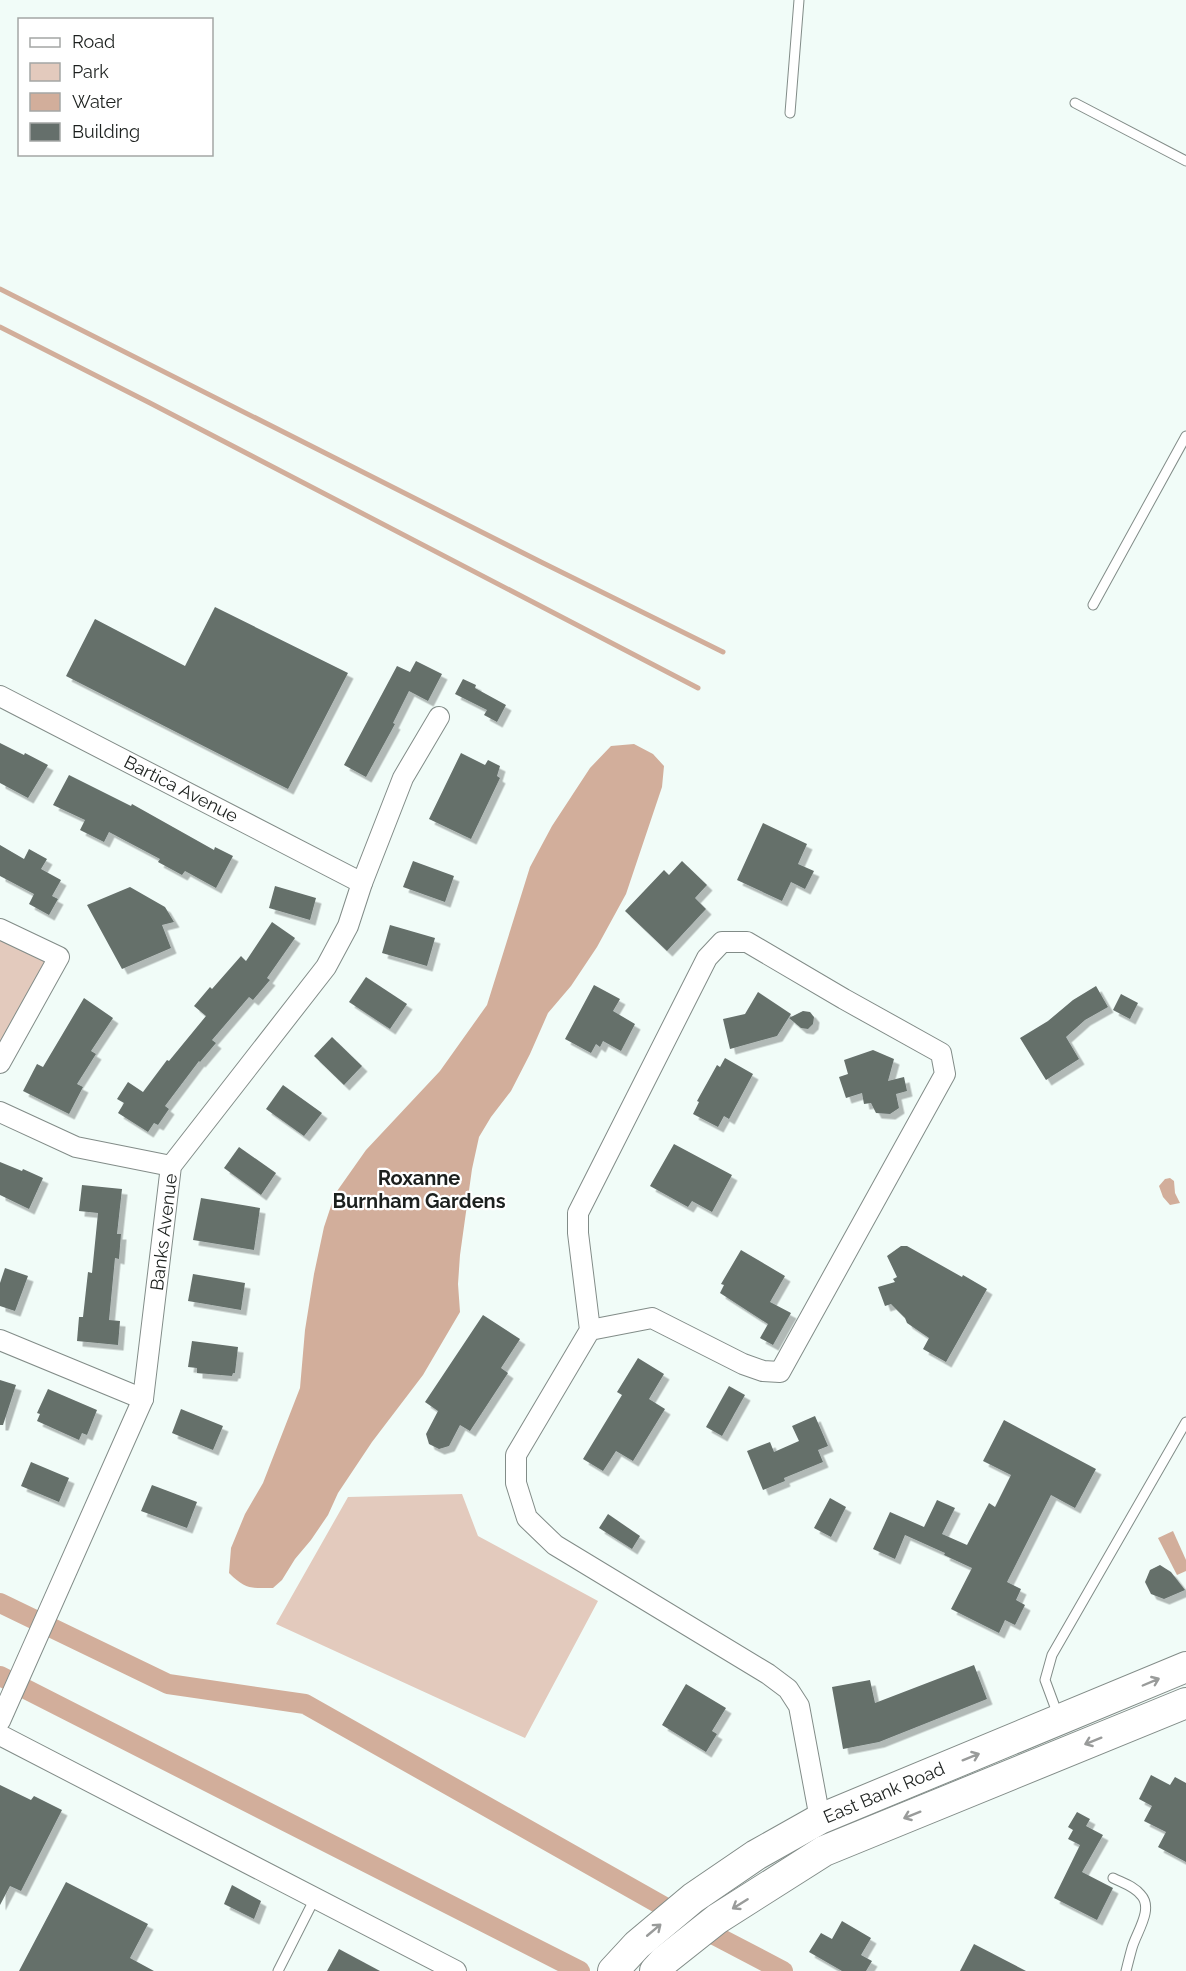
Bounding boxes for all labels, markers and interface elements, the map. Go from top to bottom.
legend [18,18,213,156]
text: Road [72,31,115,52]
text: Park [72,61,109,82]
text: Water [72,91,123,112]
text: Building [72,121,140,142]
street label: Bartica Avenue [121,751,242,826]
district label: Roxanne Burnham Gardens [332,1166,506,1213]
street label: Banks Avenue [146,1172,181,1292]
one-way arrow [1141,1676,1159,1687]
one-way arrow [1084,1736,1103,1747]
one-way arrow [961,1751,979,1762]
street label: East Bank Road [820,1758,948,1828]
one-way arrow [904,1810,922,1821]
one-way arrow [732,1898,749,1910]
one-way arrow [646,1924,662,1937]

